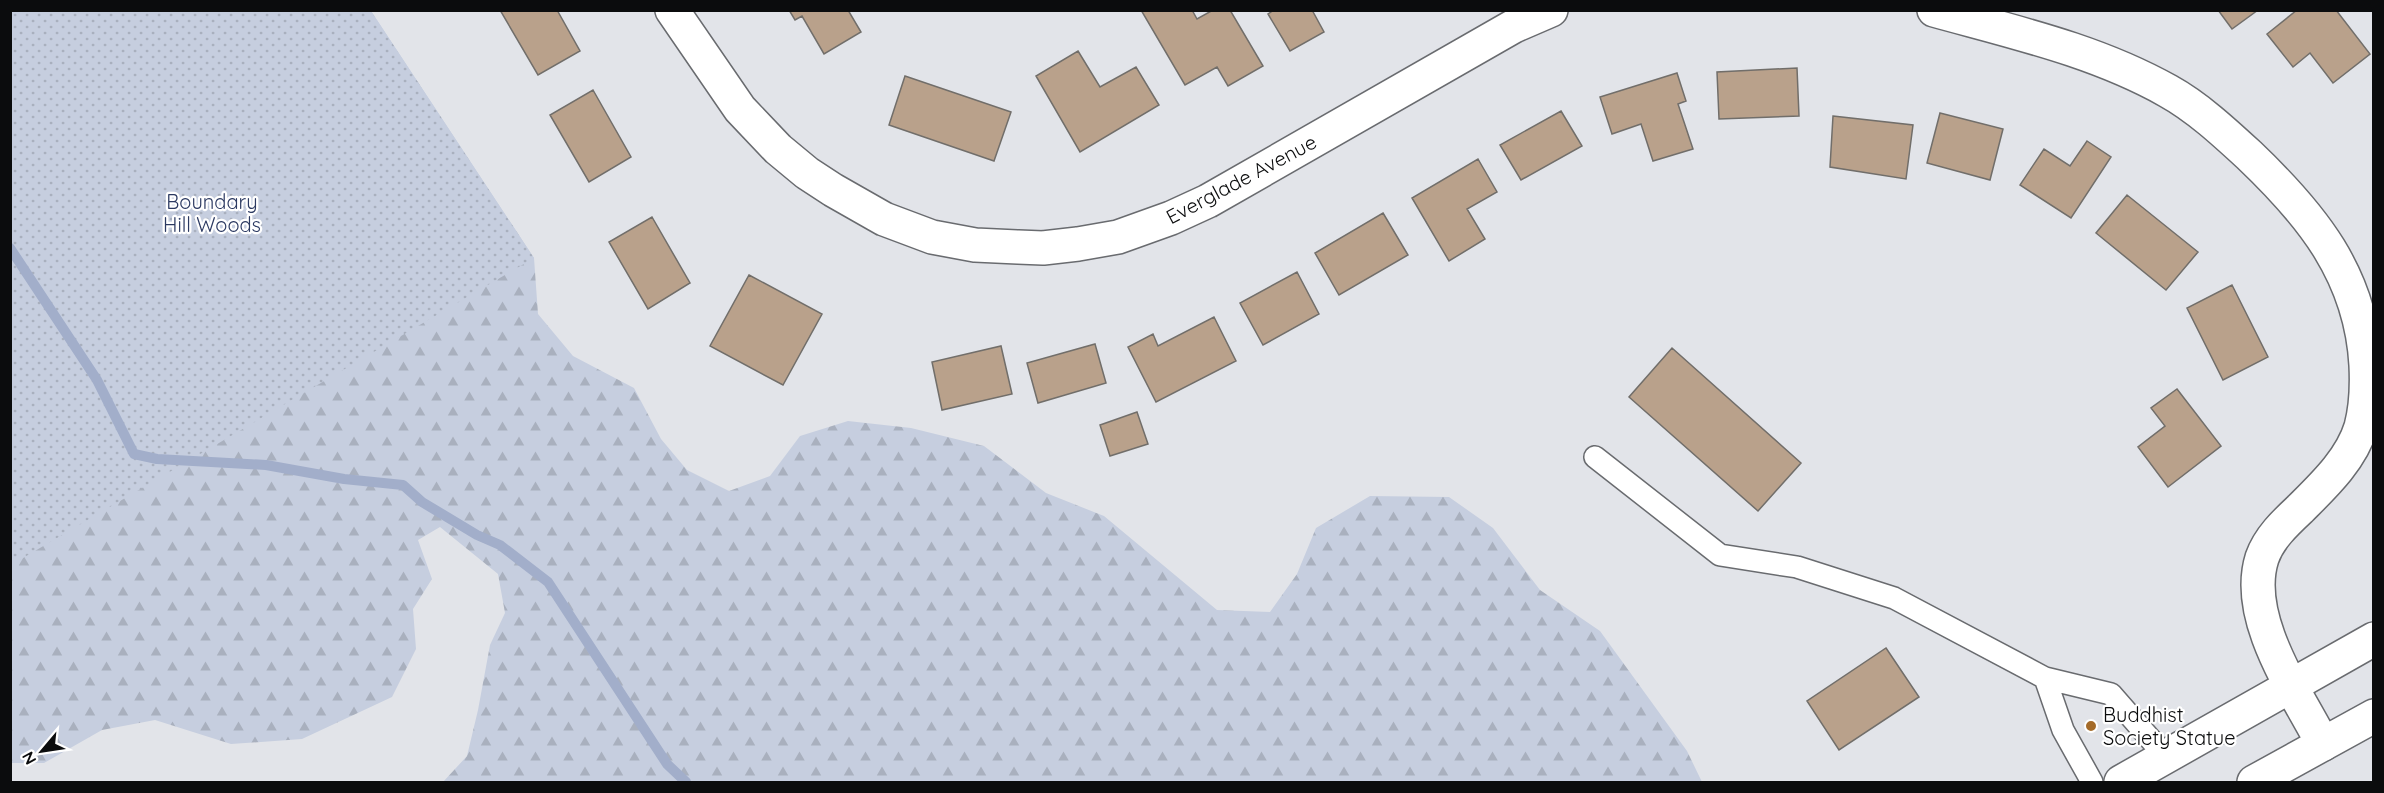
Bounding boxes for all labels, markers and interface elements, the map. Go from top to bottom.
street label: Everglade Avenue [1162,129,1320,229]
park label: Boundary Hill Woods [163,189,261,237]
place label: Buddhist Society Statue [2103,702,2235,750]
marker: Buddhist Society Statue [2084,719,2098,733]
north arrow [12,721,72,781]
text: N [17,748,40,768]

